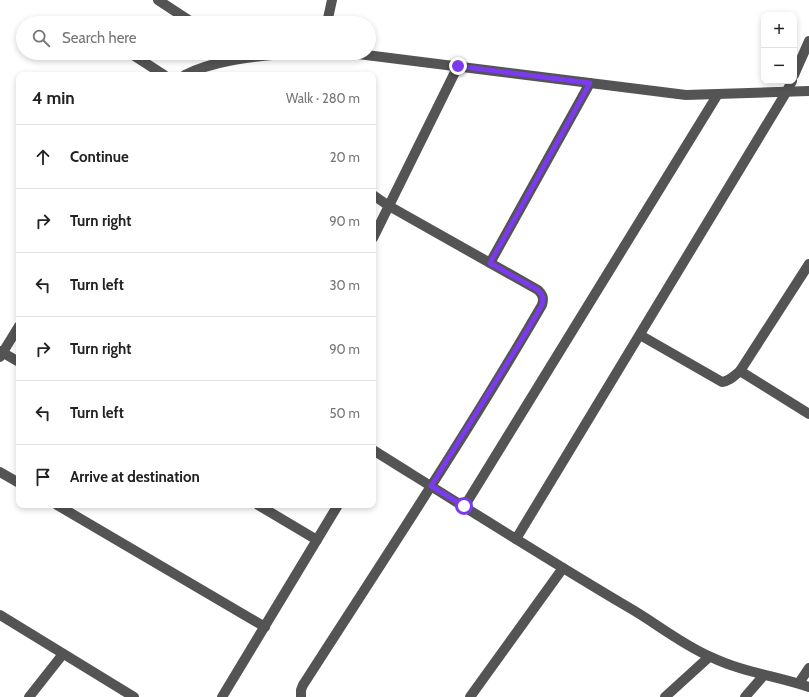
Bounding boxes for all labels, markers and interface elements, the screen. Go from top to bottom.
map controls [761,12,797,84]
button: + [761,12,797,48]
search box [16,16,376,60]
icon: search [30,27,52,49]
text: Search here [62,29,137,47]
button: − [761,48,797,84]
route end [449,57,467,75]
text: 4 min [32,88,75,108]
text: Walk · 280 m [286,90,360,106]
icon: ahead [32,146,54,168]
text: Continue [70,148,129,166]
text: 20 m [330,149,360,165]
icon: right [32,210,54,232]
text: Turn right [70,212,131,230]
text: 90 m [329,213,360,229]
icon: left [32,274,54,296]
text: Turn left [70,276,124,294]
text: 30 m [330,277,360,293]
icon: right [32,338,54,360]
text: Turn right [70,340,131,358]
text: 90 m [329,341,360,357]
icon: left [32,402,54,424]
text: Turn left [70,404,124,422]
text: 50 m [330,405,360,421]
icon: arrive [32,466,54,488]
text: Arrive at destination [70,468,200,486]
route start [455,497,473,515]

